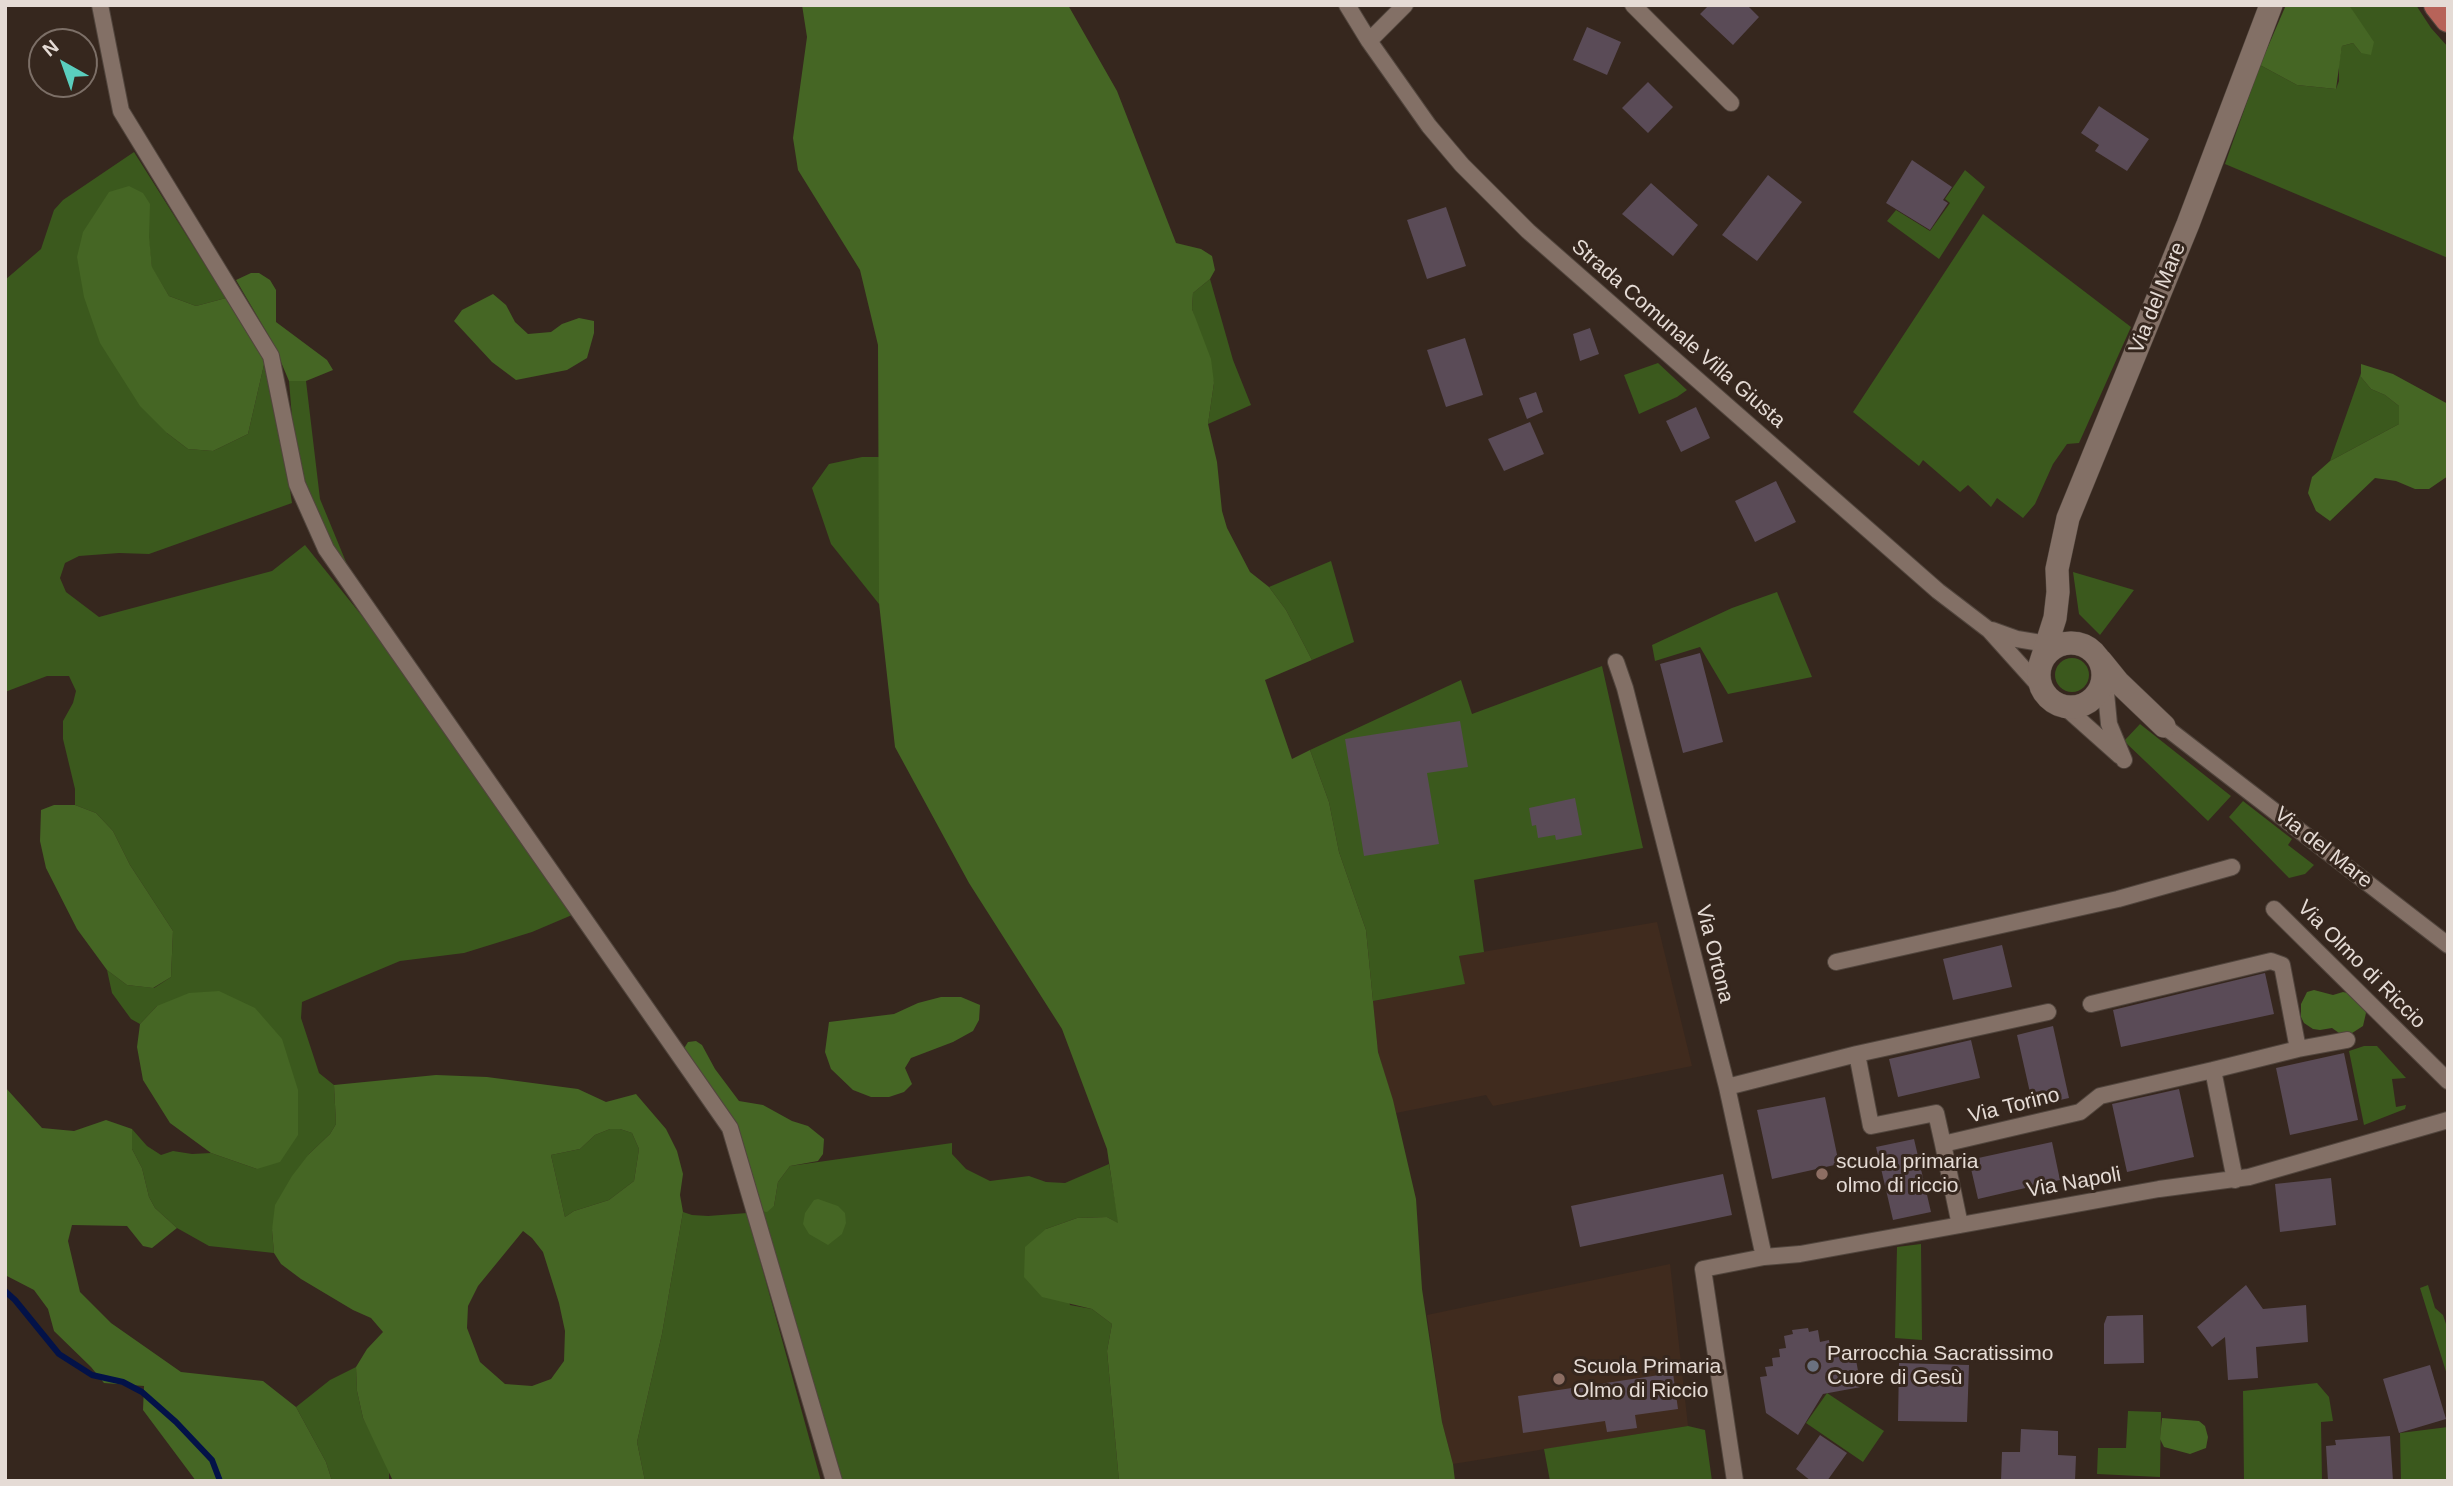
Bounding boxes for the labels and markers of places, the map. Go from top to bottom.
place label: scuola primaria olmo di riccio [1836,1149,1978,1199]
marker: scuola primaria olmo di riccio [1814,1166,1830,1182]
place label: Parrocchia Sacratissimo Cuore di Gesù [1827,1341,2053,1391]
place label: Scuola Primaria Olmo di Riccio [1573,1354,1721,1404]
marker: Parrocchia Sacratissimo Cuore di Gesù [1805,1358,1821,1374]
marker: Scuola Primaria Olmo di Riccio [1551,1371,1567,1387]

